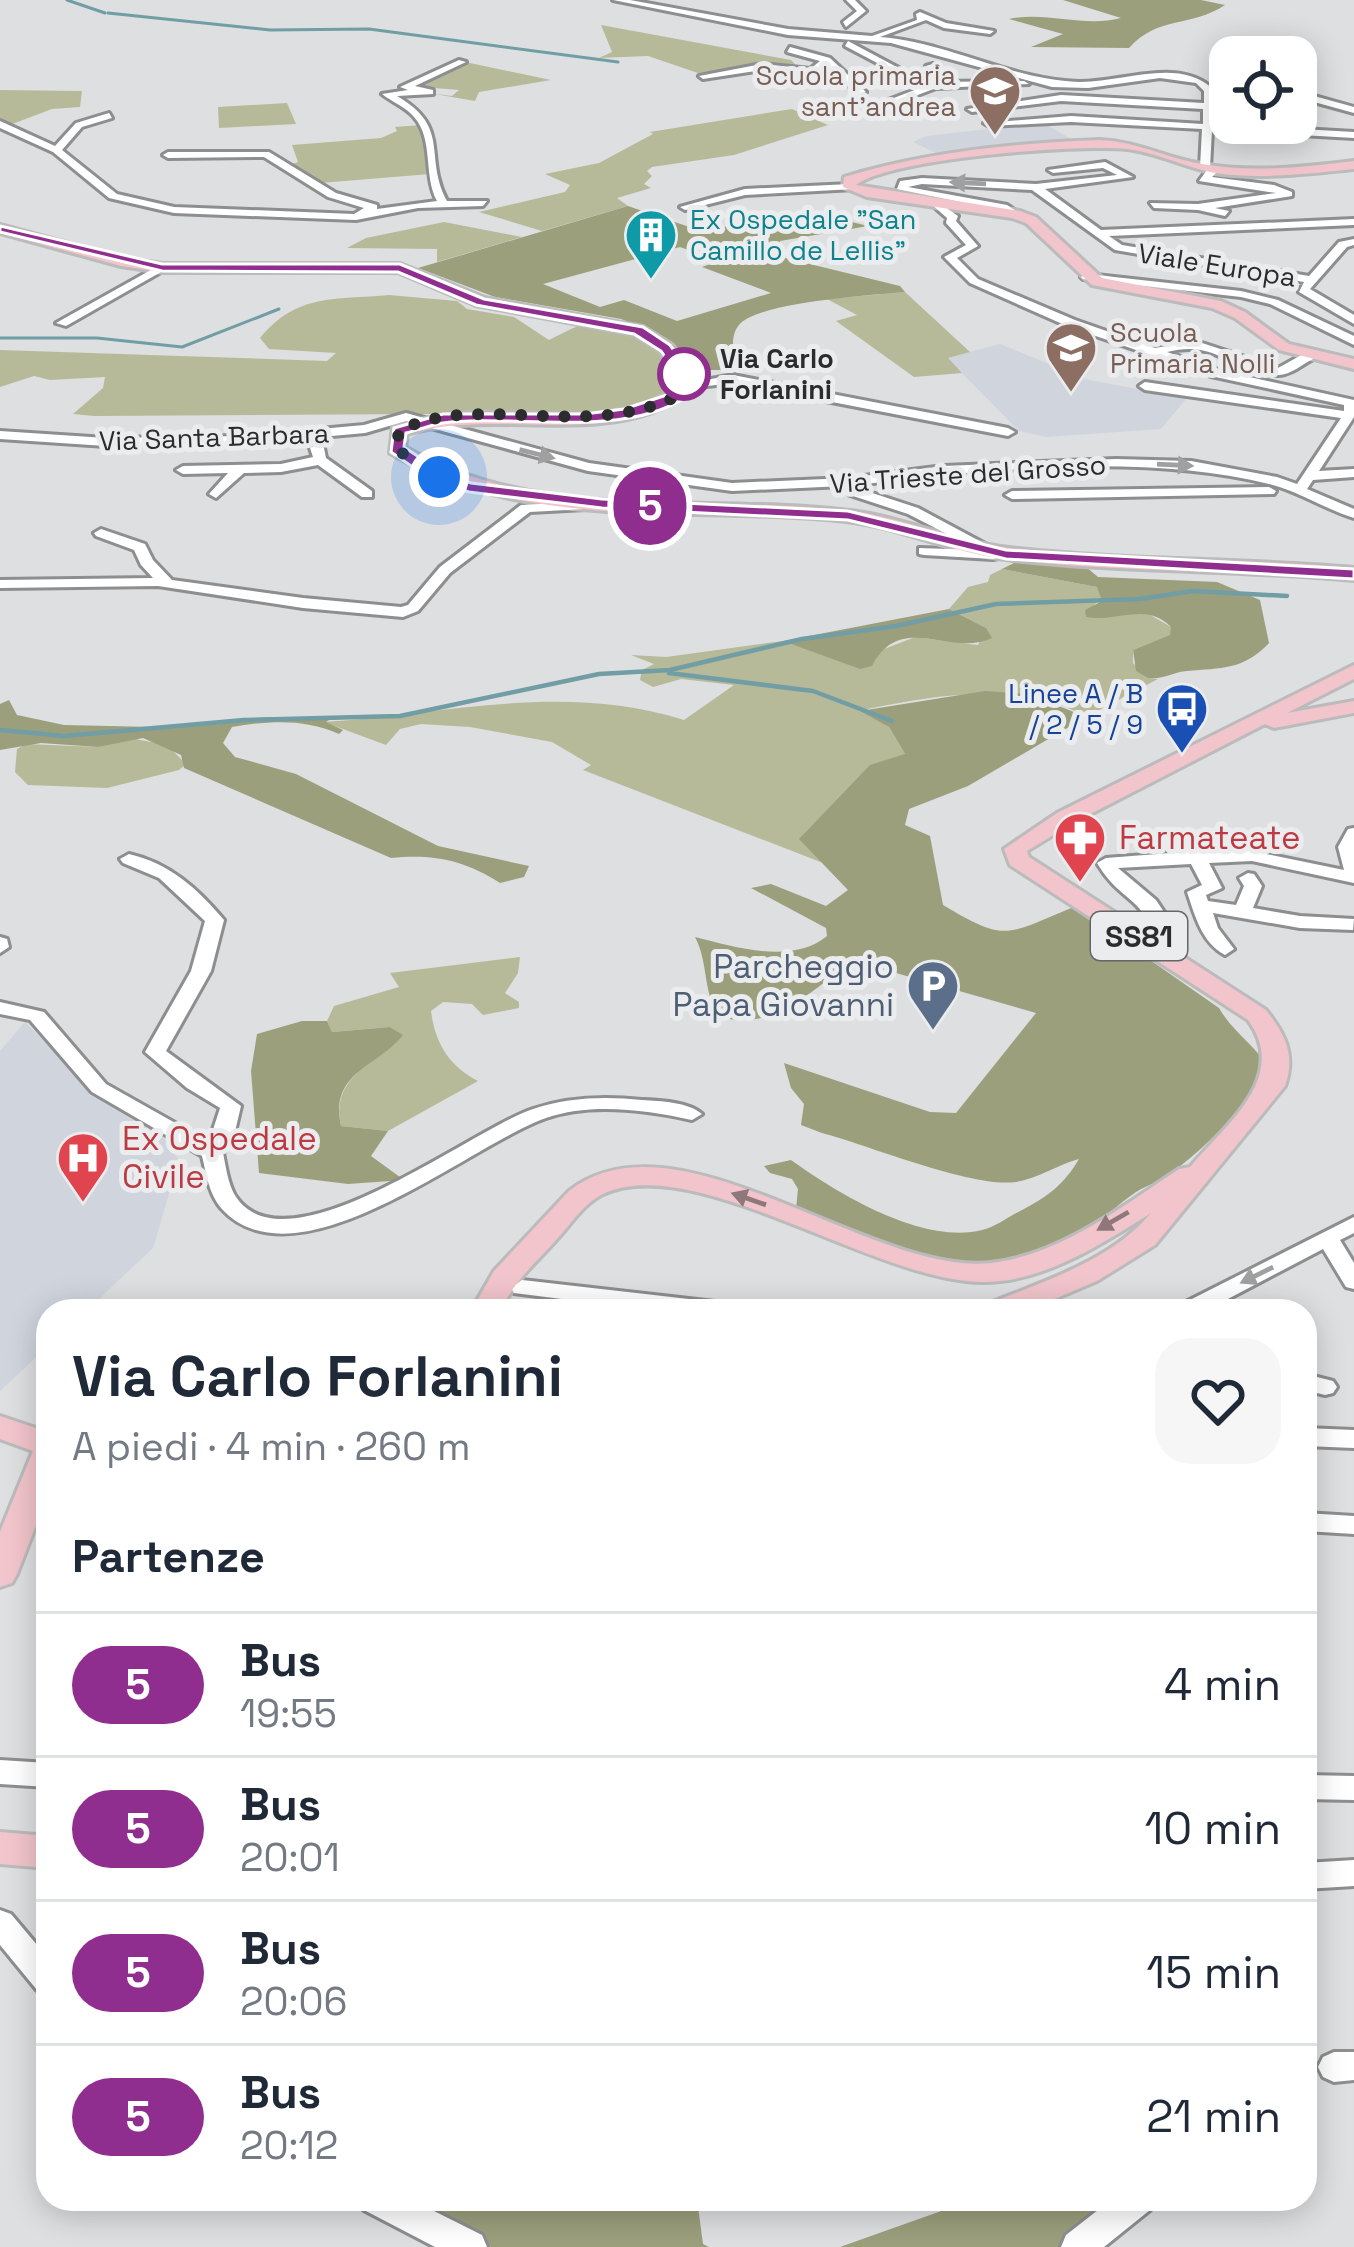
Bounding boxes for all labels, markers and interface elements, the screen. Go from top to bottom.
map controls [1209,36,1317,144]
button: locate [1209,36,1317,144]
place label: Scuola primaria sant'andrea [756,58,956,124]
school or university icon: Scuola primaria sant'andrea [967,63,1023,137]
one-way arrow [948,173,986,192]
place label: Ex Ospedale "San Camillo de Lellis" [690,202,916,268]
building icon: Ex Ospedale "San Camillo de Lellis" [623,207,679,281]
street label: Viale Europa [1136,235,1298,295]
place label: Scuola Primaria Nolli [1110,315,1275,381]
school or university icon: Scuola Primaria Nolli [1043,320,1099,394]
place label: Via Carlo Forlanini [720,341,834,407]
marker: Via Carlo Forlanini [659,349,709,399]
street label: Via Santa Barbara [98,415,330,459]
one-way arrow [518,445,555,464]
your location [409,447,469,507]
street label: Via Trieste del Grosso [829,447,1107,501]
one-way arrow [1157,456,1195,475]
line badge: 5 [611,467,689,545]
text: 5 [637,479,663,532]
place label: Linee A / B / 2 / 5 / 9 [1008,676,1143,742]
bus stop icon: Linee A / B / 2 / 5 / 9 [1154,681,1210,755]
pharmacy icon: Farmateate [1052,810,1108,884]
place label: Farmateate [1119,817,1300,859]
road number: SS81 [1091,912,1187,960]
place label: Parcheggio Papa Giovanni [672,946,894,1026]
parking icon: Parcheggio Papa Giovanni [905,958,961,1032]
place label: Ex Ospedale Civile [122,1118,317,1198]
hospital icon: Ex Ospedale Civile [55,1130,111,1204]
one-way arrow [730,1188,767,1207]
one-way arrow [1096,1210,1130,1231]
one-way arrow [1239,1265,1274,1285]
button: heart [1155,1338,1281,1464]
text: Via Carlo Forlanini [72,1340,563,1413]
text: A piedi · 4 min · 260 m [72,1422,471,1471]
text: Partenze [72,1528,265,1585]
text: Bus [240,1632,321,1689]
text: 4 min [1164,1656,1281,1713]
text: 5 [125,1658,151,1711]
text: 19:55 [240,1689,337,1738]
text: Bus [240,1776,321,1833]
text: 10 min [1144,1800,1281,1857]
text: 5 [125,1802,151,1855]
text: 20:01 [240,1833,340,1882]
text: Bus [240,1920,321,1977]
text: 15 min [1146,1944,1281,2001]
text: 5 [125,1946,151,1999]
text: 20:06 [240,1977,347,2026]
text: Bus [240,2064,321,2121]
text: 21 min [1146,2088,1281,2145]
text: 5 [125,2090,151,2143]
text: 20:12 [240,2121,338,2170]

